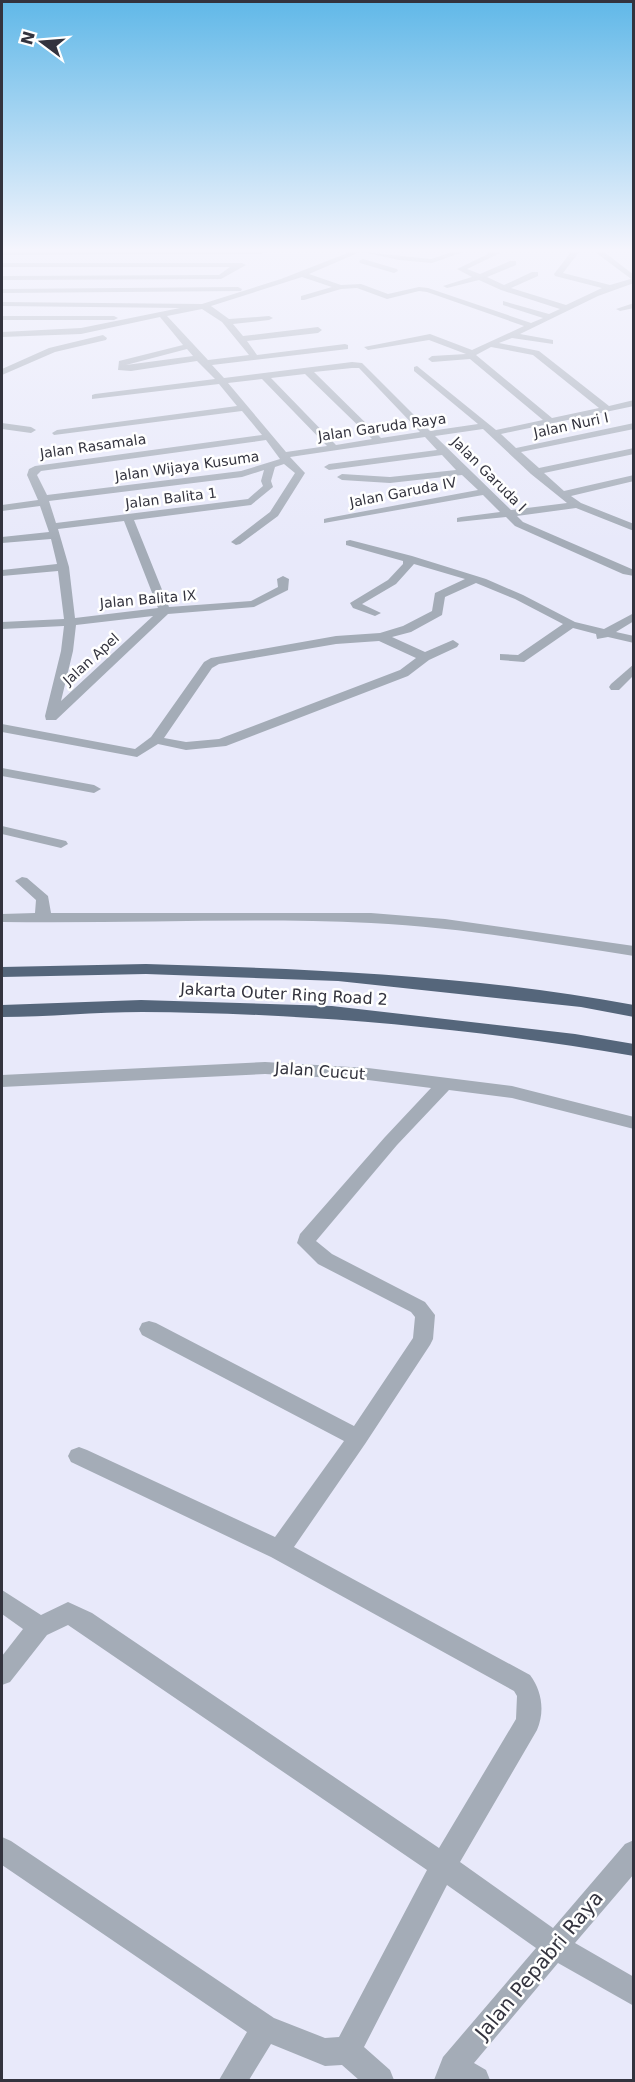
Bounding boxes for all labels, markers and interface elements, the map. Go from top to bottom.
north arrow [12,12,72,72]
text: N [17,29,39,47]
street label: Jalan Nuri I [531,409,610,441]
street label: Jalan Garuda Raya [316,410,447,444]
street label: Jalan Rasamala [38,431,147,462]
street label: Jalan Garuda I [448,433,530,515]
street label: Jalan Wijaya Kusuma [113,448,260,484]
street label: Jalan Garuda IV [347,474,458,510]
street label: Jalan Balita 1 [123,484,218,512]
street label: Jalan Balita IX [98,587,197,611]
street label: Jalan Apel [59,630,122,689]
street label: Jakarta Outer Ring Road 2 [179,979,388,1009]
street label: Jalan Cucut [273,1058,366,1084]
street label: Jalan Pepabri Raya [469,1886,608,2046]

